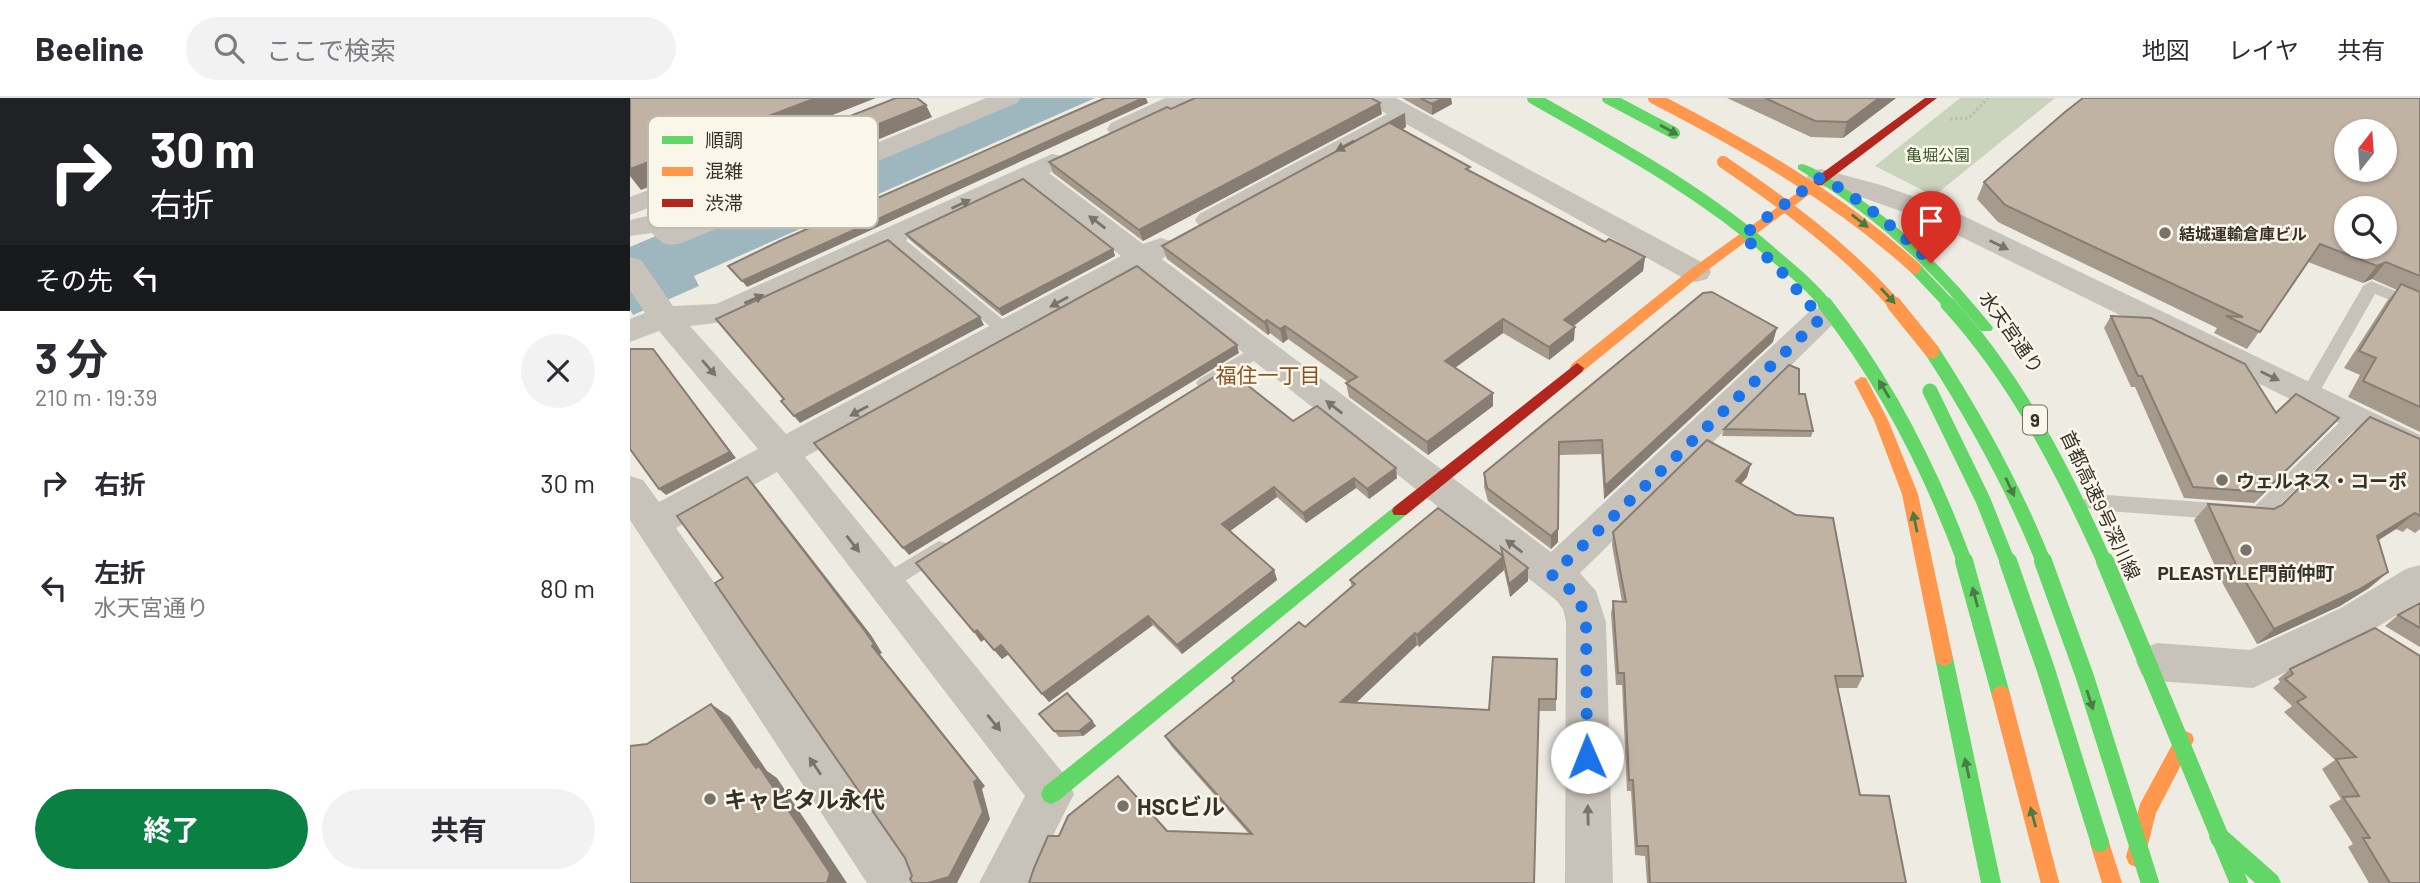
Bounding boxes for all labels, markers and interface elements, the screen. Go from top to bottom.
search box [186,17,676,80]
text: Beeline [35,28,144,68]
icon: search [210,29,248,67]
text: ここで検索 [266,34,396,65]
text: 地図 [2142,35,2190,64]
text: レイヤ [2228,35,2299,64]
text: 共有 [2337,35,2385,64]
legend [648,116,878,228]
text: 30 m [150,119,255,178]
north arrow [2334,119,2398,182]
map controls [2334,119,2397,259]
one-way arrow [1659,124,1678,136]
icon: right [35,126,126,217]
text: 順調 [705,128,743,151]
one-way arrow [1335,140,1355,152]
park label: 亀堀公園 [1906,145,1970,164]
text: 混雑 [705,159,743,182]
text: 右折 [150,184,214,222]
text: 渋滞 [705,191,743,214]
pin [1901,191,1961,263]
button: search [2334,196,2397,259]
one-way arrow [951,198,971,210]
icon: arrive [1912,202,1950,240]
one-way arrow [1851,213,1869,227]
one-way arrow [1088,216,1106,230]
place label: 結城運輸倉庫ビル [2179,224,2307,243]
marker: 結城運輸倉庫ビル [2157,225,2173,241]
one-way arrow [1989,239,2009,250]
icon: left [127,259,165,297]
text: その先 [35,264,113,295]
street label: 水天宮通り [1975,286,2049,378]
one-way arrow [1879,287,1895,304]
one-way arrow [744,293,764,305]
one-way arrow [1049,296,1069,308]
text: 3 分 [35,332,108,382]
button: close [521,334,595,408]
one-way arrow [701,360,716,377]
district label: 福住一丁目 [1216,362,1321,387]
one-way arrow [2260,371,2280,382]
one-way arrow [1878,380,1890,399]
text: 210 m · 19:39 [35,383,157,411]
one-way arrow [1326,400,1344,415]
one-way arrow [850,405,869,417]
road number: 9 [2023,406,2047,434]
street label: 首都高速9号深川線 [2056,427,2146,583]
icon: right [35,464,73,502]
text: 30 m [540,467,595,498]
text: 右折 [94,468,146,499]
place label: ウェルネス・コーポ [2236,469,2407,492]
marker: ウェルネス・コーポ [2214,472,2230,488]
one-way arrow [2004,477,2016,497]
one-way arrow [1910,511,1921,533]
one-way arrow [845,535,860,553]
one-way arrow [1505,540,1523,554]
marker: PLEASTYLE門前仲町 [2238,542,2254,558]
text: 左折 [94,556,146,587]
place label: PLEASTYLE門前仲町 [2157,561,2335,584]
icon: left [35,569,73,607]
text: 80 m [540,572,595,603]
one-way arrow [1969,586,1980,608]
text: 水天宮通り [94,593,209,621]
one-way arrow [2085,689,2096,710]
one-way arrow [986,714,1001,731]
position arrow [1550,720,1624,794]
one-way arrow [808,757,822,775]
one-way arrow [1962,757,1973,779]
place label: キャピタル永代 [724,785,885,813]
button: 終了 [35,789,308,869]
button: 共有 [322,789,595,869]
marker: キャピタル永代 [702,791,718,807]
place label: HSCビル [1137,792,1225,820]
marker: HSCビル [1115,798,1131,814]
one-way arrow [1582,804,1594,826]
one-way arrow [2027,806,2038,828]

